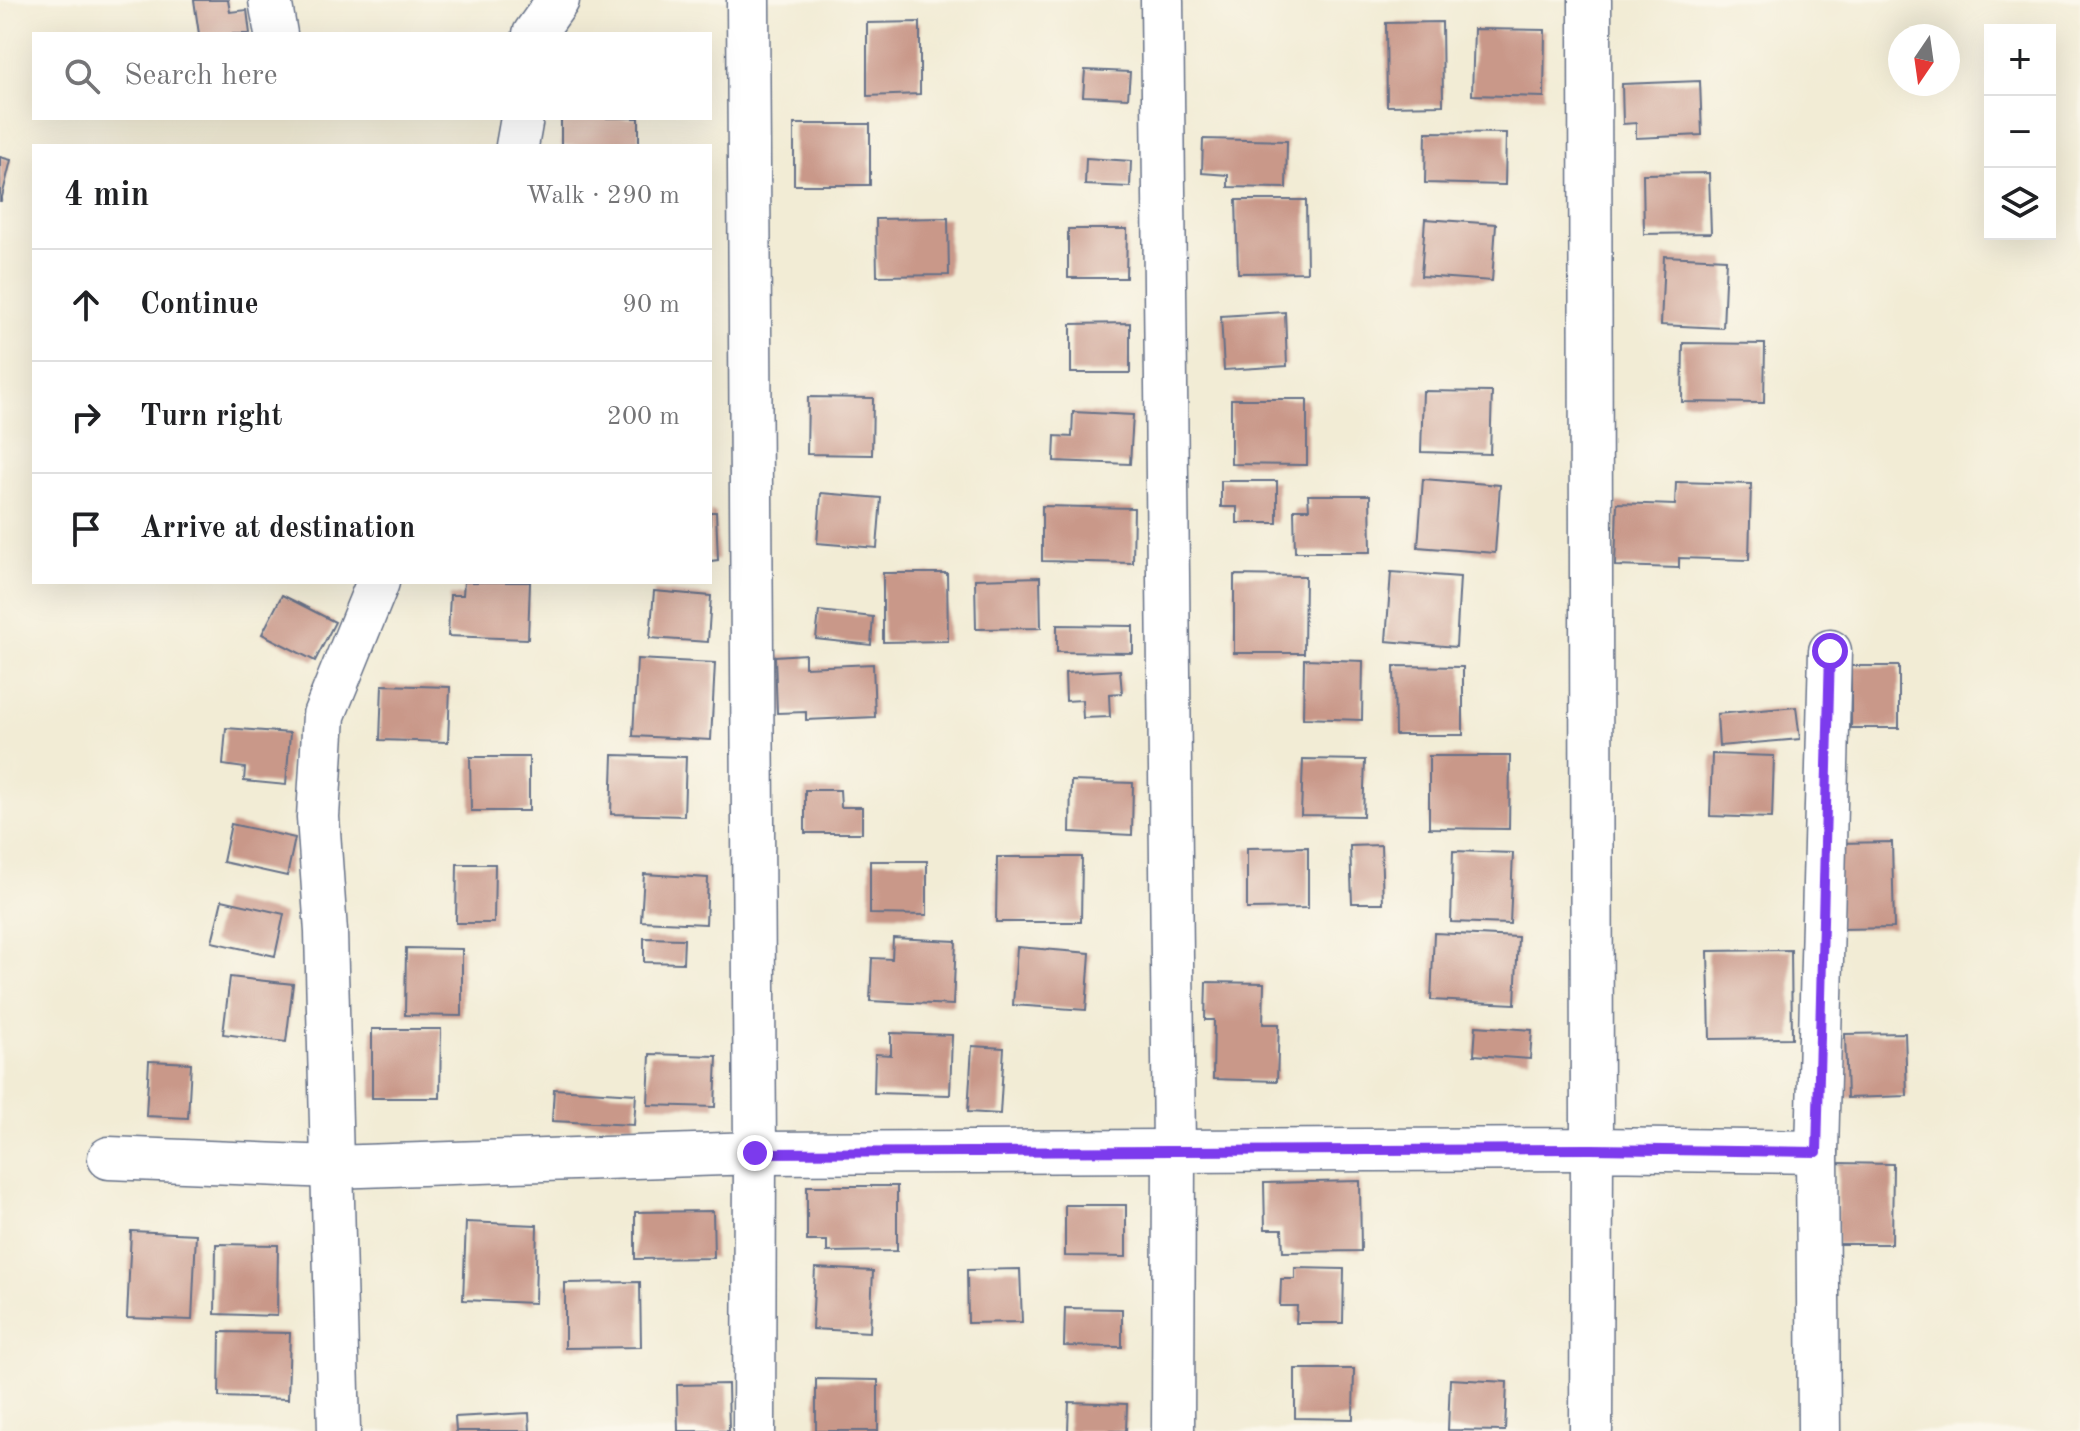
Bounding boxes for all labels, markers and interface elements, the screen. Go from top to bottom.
north arrow [1888,24,1960,96]
map controls [1984,24,2056,240]
button: + [1984,24,2056,96]
search box [32,32,712,120]
icon: search [60,54,104,98]
text: Search here [124,61,278,91]
button: − [1984,96,2056,168]
button: layers [1984,168,2056,240]
text: 4 min [64,179,149,213]
text: Walk · 290 m [526,183,680,209]
icon: ahead [64,283,108,327]
text: Continue [140,290,259,320]
text: 90 m [622,292,680,318]
icon: right [64,395,108,439]
text: Turn right [140,402,282,432]
text: 200 m [607,404,680,430]
icon: arrive [64,507,108,551]
text: Arrive at destination [140,514,415,544]
route start [1812,633,1848,669]
route end [737,1135,773,1171]

